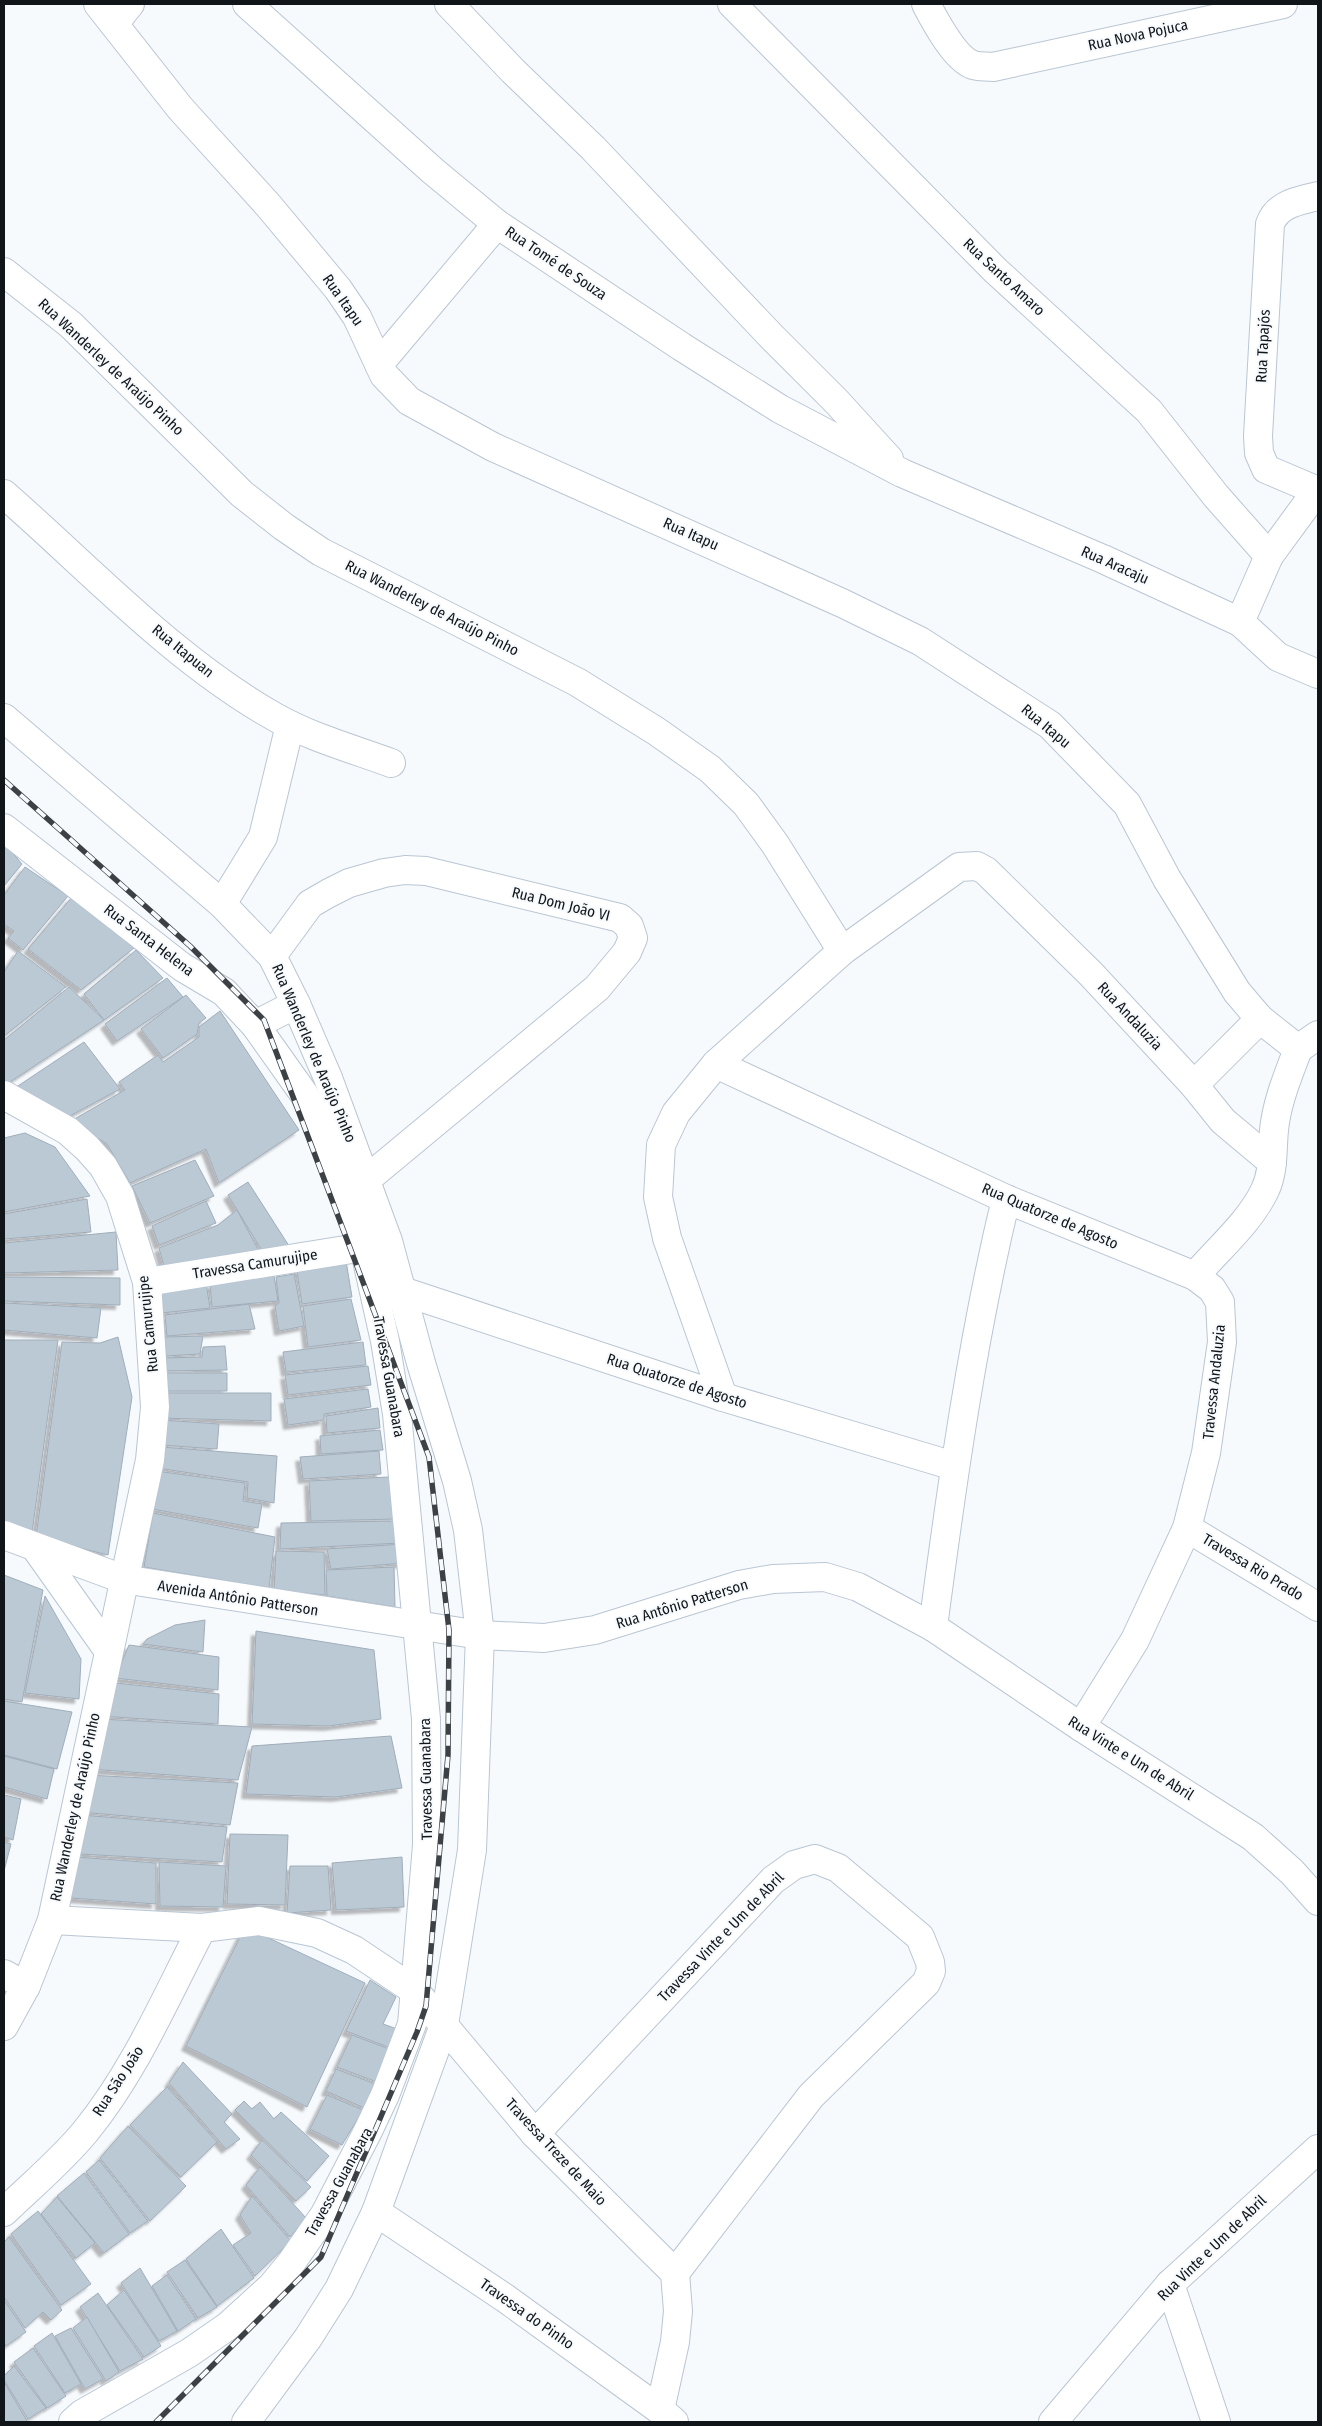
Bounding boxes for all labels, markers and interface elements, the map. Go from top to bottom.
street label: Rua Nova Pojuca [1086,16,1190,54]
street label: Rua Tomé de Souza [502,222,610,304]
street label: Rua Santo Amaro [959,235,1049,320]
street label: Rua Itapu [319,271,367,329]
street label: Rua Wanderley de Araújo Pinho [34,295,188,439]
street label: Rua Tapajós [1252,309,1274,383]
street label: Rua Itapu [660,514,722,554]
street label: Rua Aracaju [1078,542,1152,588]
street label: Rua Wanderley de Araújo Pinho [342,556,522,660]
street label: Rua Itapuan [149,621,217,681]
street label: Rua Itapu [1018,700,1074,752]
street label: Rua Dom João VI [510,883,612,925]
street label: Rua Santa Helena [100,900,198,980]
street label: Rua Wanderley de Araújo Pinho [268,961,360,1145]
street label: Rua Andaluzia [1094,978,1166,1054]
street label: Rua Quatorze de Agosto [979,1179,1121,1253]
street label: Travessa Camurujipe [191,1245,319,1283]
street label: Rua Camurujipe [134,1275,162,1373]
street label: Travessa Guanabara [370,1315,408,1439]
street label: Travessa Andaluzia [1199,1324,1229,1440]
street label: Rua Quatorze de Agosto [605,1350,750,1412]
street label: Travessa Rio Prado [1199,1530,1307,1604]
street label: Rua Antônio Patterson [614,1575,750,1633]
street label: Avenida Antônio Patterson [156,1576,320,1620]
street label: Rua Wanderley de Araújo Pinho [46,1711,104,1903]
street label: Rua Vinte e Um de Abril [1065,1712,1197,1804]
street label: Travessa Guanabara [416,1718,436,1840]
street label: Travessa Vinte e Um de Abril [654,1868,788,2006]
street label: Rua São João [89,2042,147,2120]
street label: Travessa Treze de Maio [502,2095,610,2209]
street label: Travessa Guanabara [302,2124,376,2240]
street label: Rua Vinte e Um de Abril [1154,2191,1270,2305]
street label: Travessa do Pinho [477,2275,578,2353]

